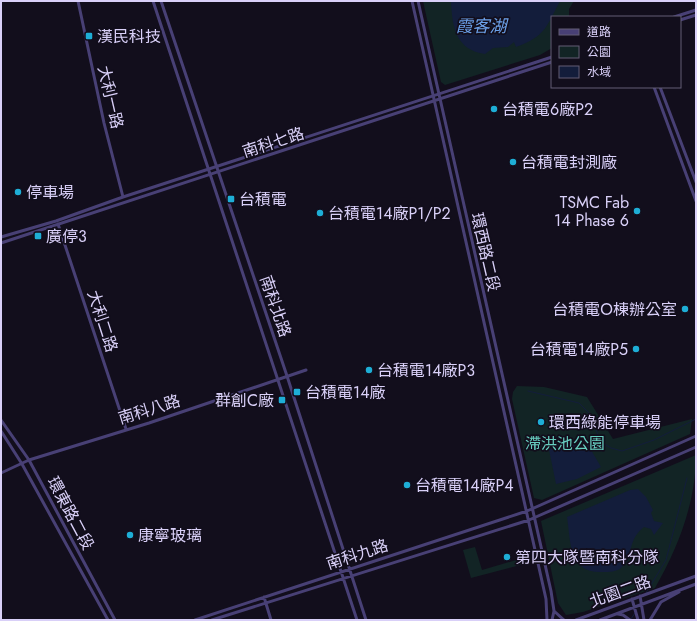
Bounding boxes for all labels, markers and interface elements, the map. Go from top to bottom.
water label: 霞客湖 [456,14,509,38]
legend [551,16,681,88]
text: 道路 [587,23,611,41]
place label: 漢民科技 [97,25,161,48]
marker: 漢民科技 [84,31,94,41]
text: 公園 [587,43,611,61]
street label: 大利一路 [92,63,129,131]
text: 水域 [587,63,611,81]
place label: 台積電6廠P2 [502,98,593,121]
marker: 台積電6廠P2 [489,104,499,114]
street label: 南科七路 [239,122,307,163]
place label: 台積電封測廠 [521,151,617,174]
marker: 台積電封測廠 [508,157,518,167]
place label: 停車場 [26,181,74,204]
marker: 停車場 [13,187,23,197]
place label: 台積電 [239,188,287,211]
place label: TSMC Fab 14 Phase 6 [554,191,629,232]
marker: 台積電 [226,194,236,204]
place label: 台積電14廠P1/P2 [328,202,451,225]
marker: TSMC Fab 14 Phase 6 [632,206,642,216]
marker: 台積電14廠P1/P2 [315,208,325,218]
street label: 環西路二段 [465,211,506,294]
place label: 廣停3 [46,225,87,248]
marker: 廣停3 [33,231,43,241]
street label: 南科北路 [254,272,297,340]
street label: 大利二路 [82,287,123,355]
place label: 台積電O棟辦公室 [552,298,677,321]
marker: 台積電O棟辦公室 [680,304,690,314]
place label: 台積電14廠P5 [530,338,628,361]
marker: 台積電14廠P5 [631,344,641,354]
place label: 台積電14廠P3 [377,359,475,382]
marker: 台積電14廠P3 [364,365,374,375]
place label: 台積電14廠 [305,381,386,404]
marker: 台積電14廠 [292,387,302,397]
street label: 南科八路 [115,389,183,430]
place label: 群創C廠 [215,389,274,412]
marker: 群創C廠 [277,395,287,405]
place label: 環西綠能停車場 [549,411,661,434]
marker: 環西綠能停車場 [536,417,546,427]
park label: 滯洪池公園 [525,432,605,455]
street label: 環東路二段 [42,473,99,554]
place label: 台積電14廠P4 [415,474,514,497]
marker: 台積電14廠P4 [402,480,412,490]
place label: 康寧玻璃 [138,524,202,547]
marker: 康寧玻璃 [125,530,135,540]
street label: 南科九路 [323,534,391,575]
place label: 第四大隊暨南科分隊 [515,546,659,569]
marker: 第四大隊暨南科分隊 [502,552,512,562]
street label: 北園二路 [586,570,654,613]

